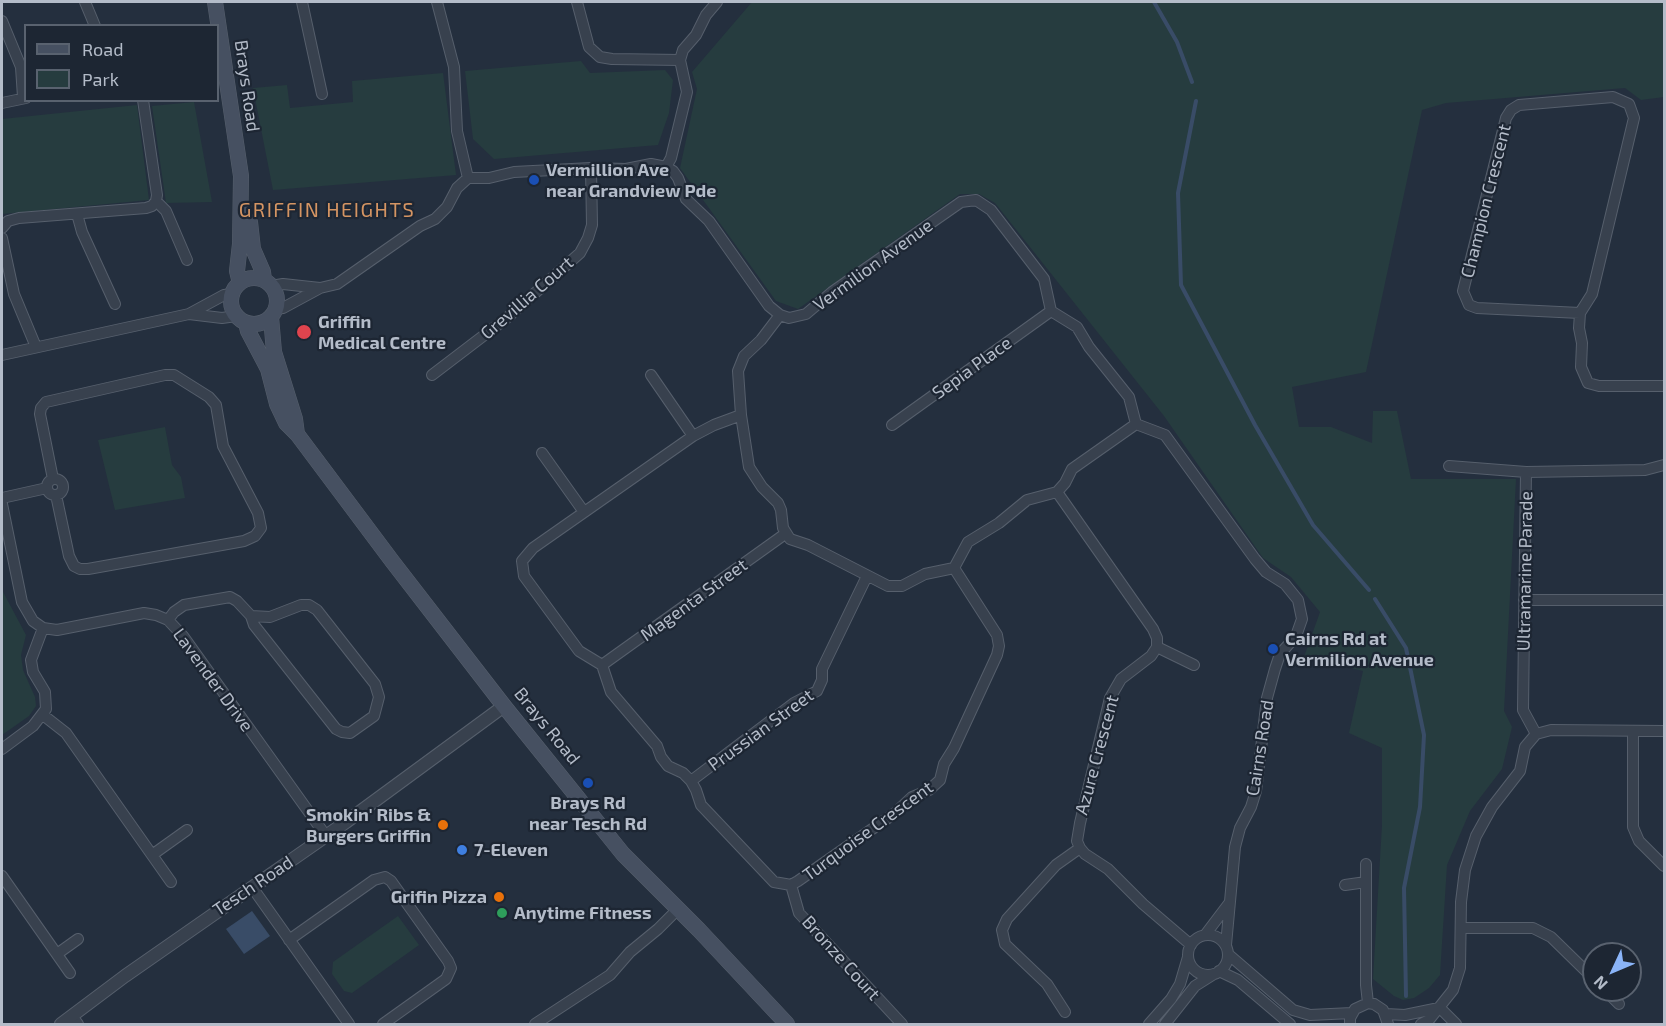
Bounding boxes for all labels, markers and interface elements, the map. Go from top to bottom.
legend [24,24,219,102]
text: Road [82,38,123,60]
street label: Brays Road [230,39,264,133]
text: Park [82,68,119,90]
street label: Champion Crescent [1456,122,1516,280]
place label: Vermillion Ave near Grandview Pde [546,159,716,201]
marker: Vermillion Ave near Grandview Pde [527,173,541,187]
district label: GRIFFIN HEIGHTS [239,198,415,222]
street label: Vermilion Avenue [809,214,937,316]
street label: Grevillia Court [476,252,578,344]
place label: Griffin Medical Centre [318,311,446,354]
marker: Griffin Medical Centre [295,323,313,341]
street label: Sepia Place [928,332,1016,404]
street label: Ultramarine Parade [1513,491,1537,651]
street label: Magenta Street [636,554,752,646]
street label: Lavender Drive [168,624,258,736]
place label: Cairns Rd at Vermilion Avenue [1285,628,1434,670]
marker: Cairns Rd at Vermilion Avenue [1266,642,1280,656]
street label: Brays Road [510,683,584,769]
street label: Prussian Street [704,684,818,776]
street label: Azure Crescent [1071,693,1123,817]
street label: Cairns Road [1242,698,1278,798]
marker: Brays Rd near Tesch Rd [581,776,595,790]
street label: Turquoise Crescent [799,776,937,886]
place label: Brays Rd near Tesch Rd [529,792,647,834]
place label: Smokin' Ribs & Burgers Griffin [306,804,431,846]
marker: Smokin' Ribs & Burgers Griffin [436,818,450,832]
place label: 7-Eleven [474,839,548,861]
marker: 7-Eleven [455,843,469,857]
street label: Tesch Road [209,851,297,921]
place label: Grifin Pizza [391,886,487,908]
marker: Grifin Pizza [492,890,506,904]
place label: Anytime Fitness [514,902,651,924]
marker: Anytime Fitness [495,906,509,920]
street label: Bronze Court [797,911,885,1005]
north arrow [1582,942,1642,1002]
text: N [1589,973,1611,994]

